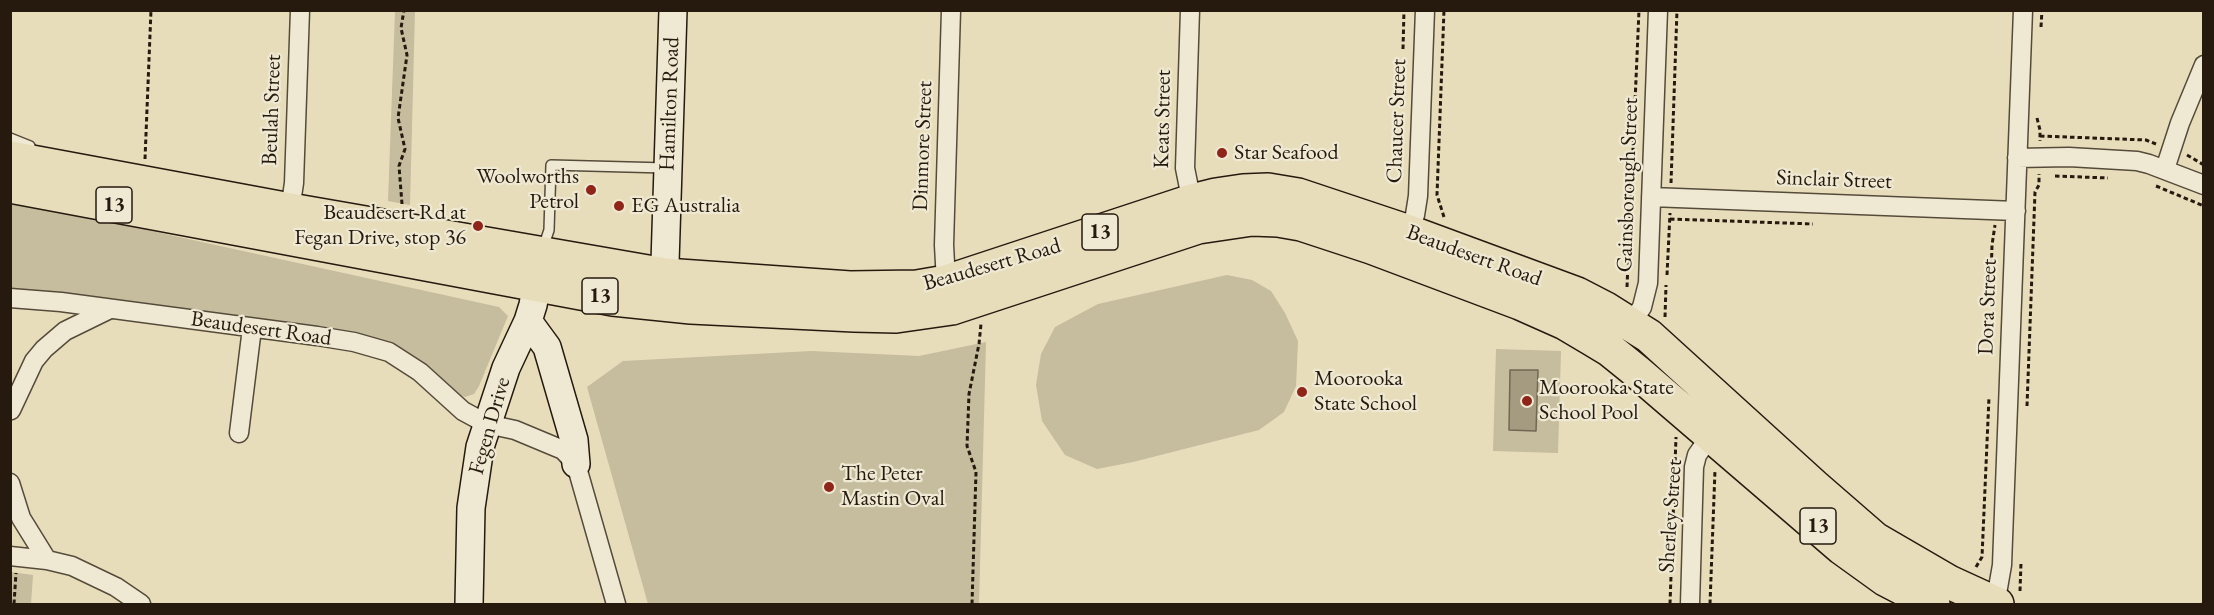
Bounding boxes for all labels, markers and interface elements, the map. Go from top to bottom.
street label: Hamilton Road [654,36,686,172]
street label: Beulah Street [257,54,287,166]
street label: Chaucer Street [1382,58,1412,184]
street label: Keats Street [1149,69,1177,169]
street label: Dinmore Street [908,80,938,212]
street label: Gainsborough Street [1612,97,1644,273]
place label: Star Seafood [1234,140,1339,166]
marker: Star Seafood [1215,146,1229,160]
place label: Woolworths Petrol [476,164,579,216]
street label: Sinclair Street [1776,165,1892,195]
marker: Woolworths Petrol [584,183,598,197]
road number: 13 [96,187,132,223]
place label: EG Australia [631,193,740,219]
marker: EG Australia [612,199,626,213]
place label: Beaudesert Rd at Fegan Drive, stop 36 [294,200,466,252]
road number: 13 [1082,214,1118,250]
marker: Beaudesert Rd at Fegan Drive, stop 36 [471,219,485,233]
street label: Beaudesert Road [1403,219,1545,293]
street label: Beaudesert Road [920,233,1064,297]
street label: Dora Street [1973,258,2003,356]
road number: 13 [582,278,618,314]
street label: Beaudesert Road [189,306,333,352]
place label: Moorooka State School [1314,366,1417,418]
street label: Fegen Drive [463,374,517,478]
place label: Moorooka State School Pool [1539,375,1674,427]
marker: Moorooka State School [1295,385,1309,399]
marker: Moorooka State School Pool [1520,394,1534,408]
street label: Sherley Street [1654,458,1688,574]
place label: The Peter Mastin Oval [841,461,945,512]
marker: The Peter Mastin Oval [822,480,836,494]
road number: 13 [1800,508,1836,544]

